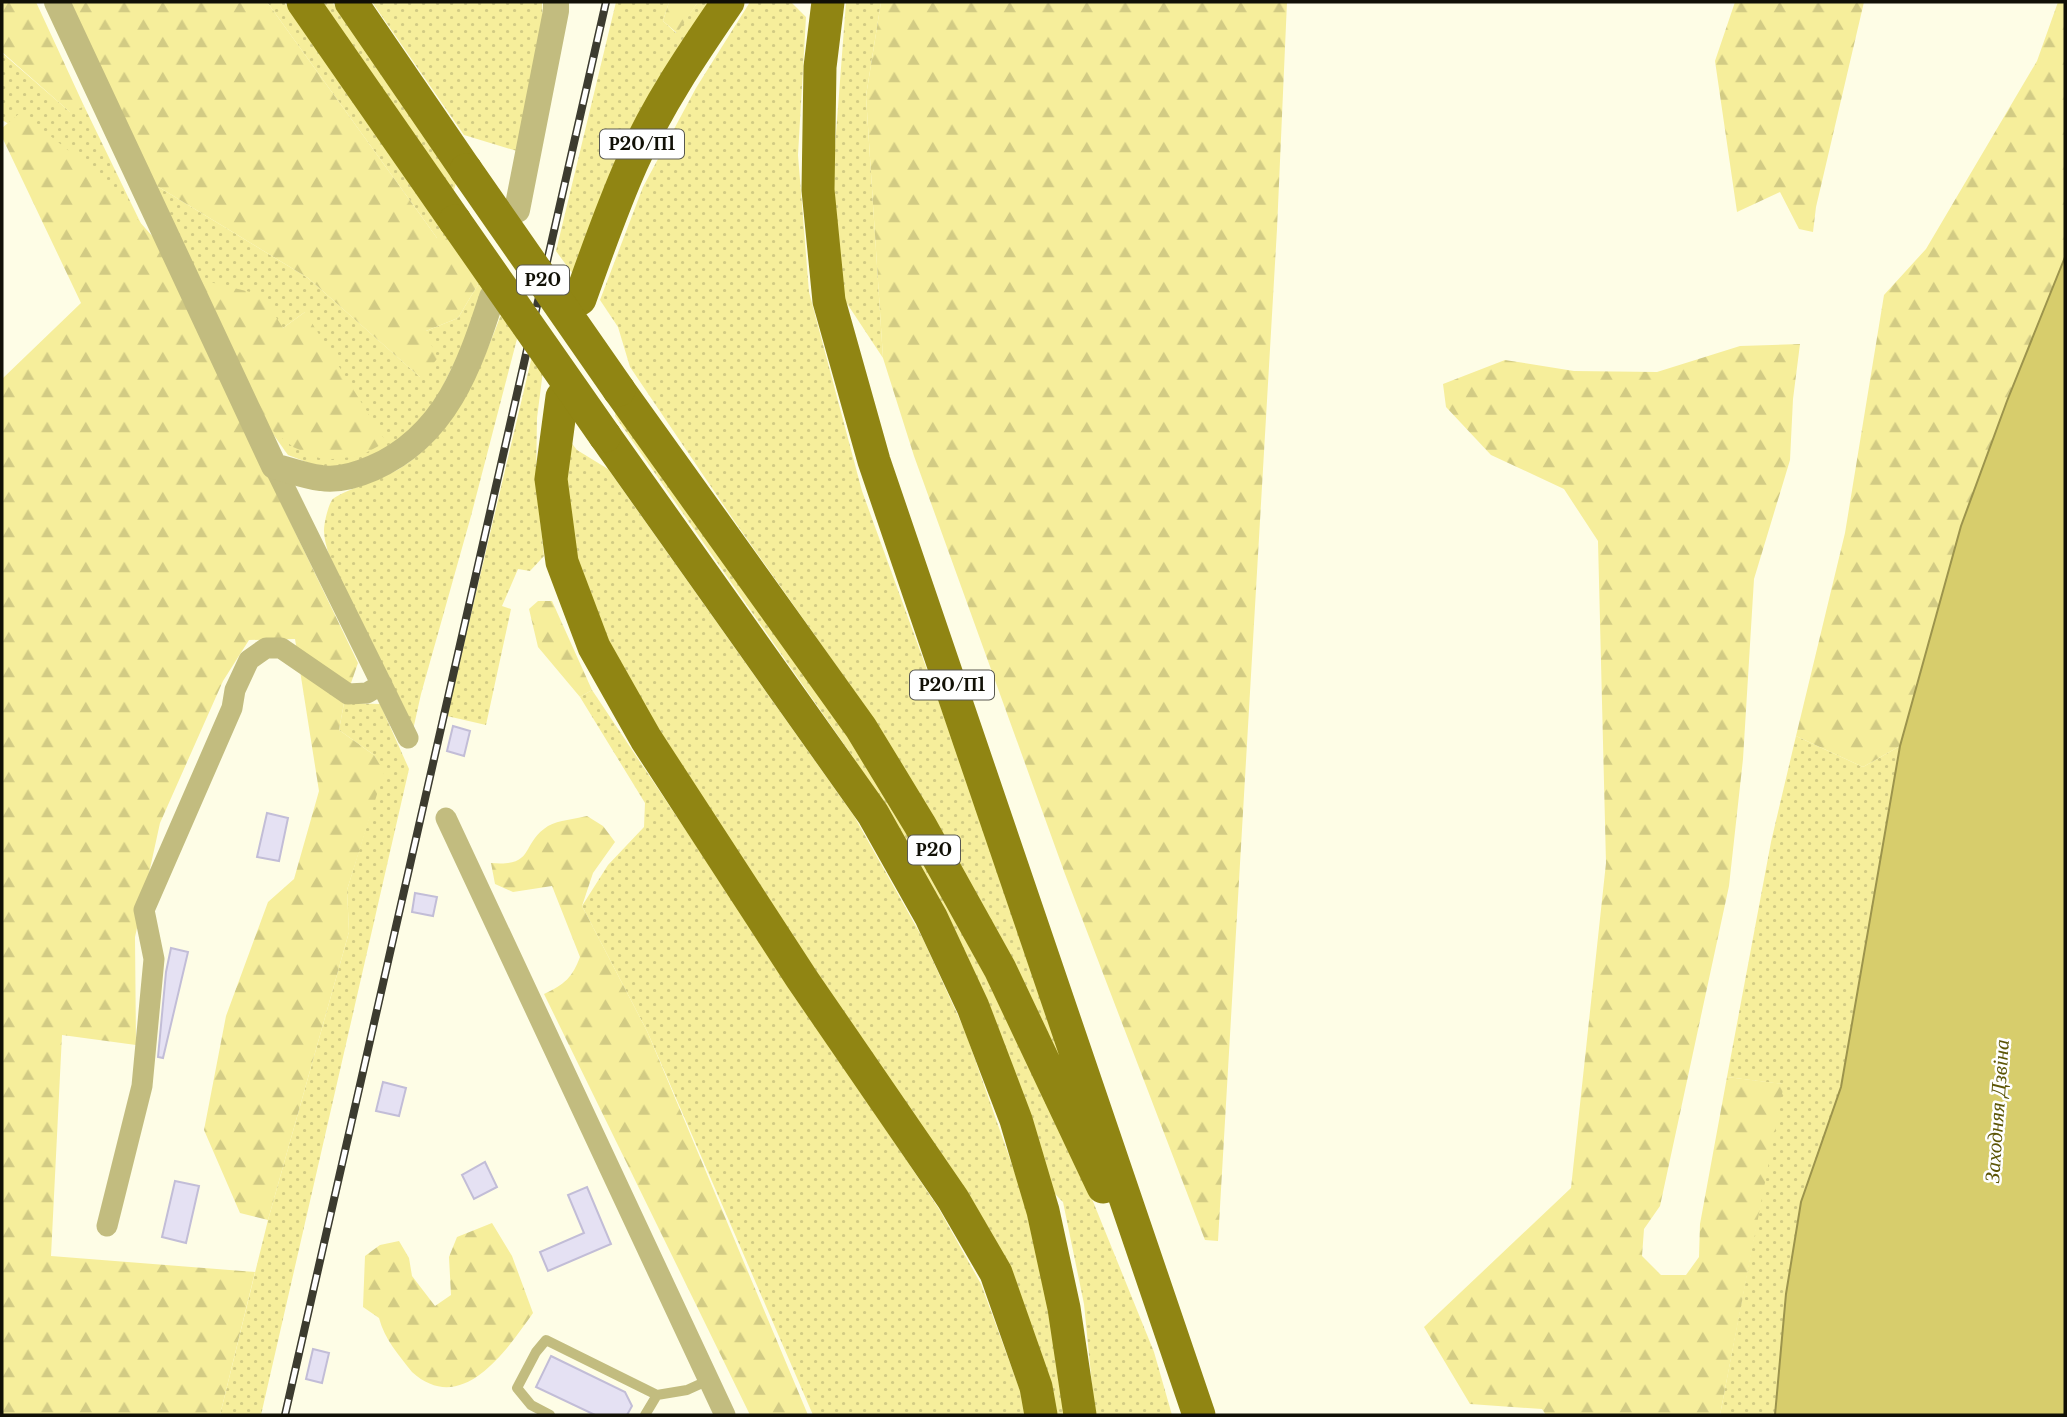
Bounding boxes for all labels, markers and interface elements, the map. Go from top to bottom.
road number: Р20/П1 [600,130,684,159]
road number: Р20 [517,266,569,294]
road number: Р20/П1 [910,670,994,700]
road number: Р20 [908,836,960,864]
water label: Заходняя Дзвіна [1979,1038,2015,1184]

